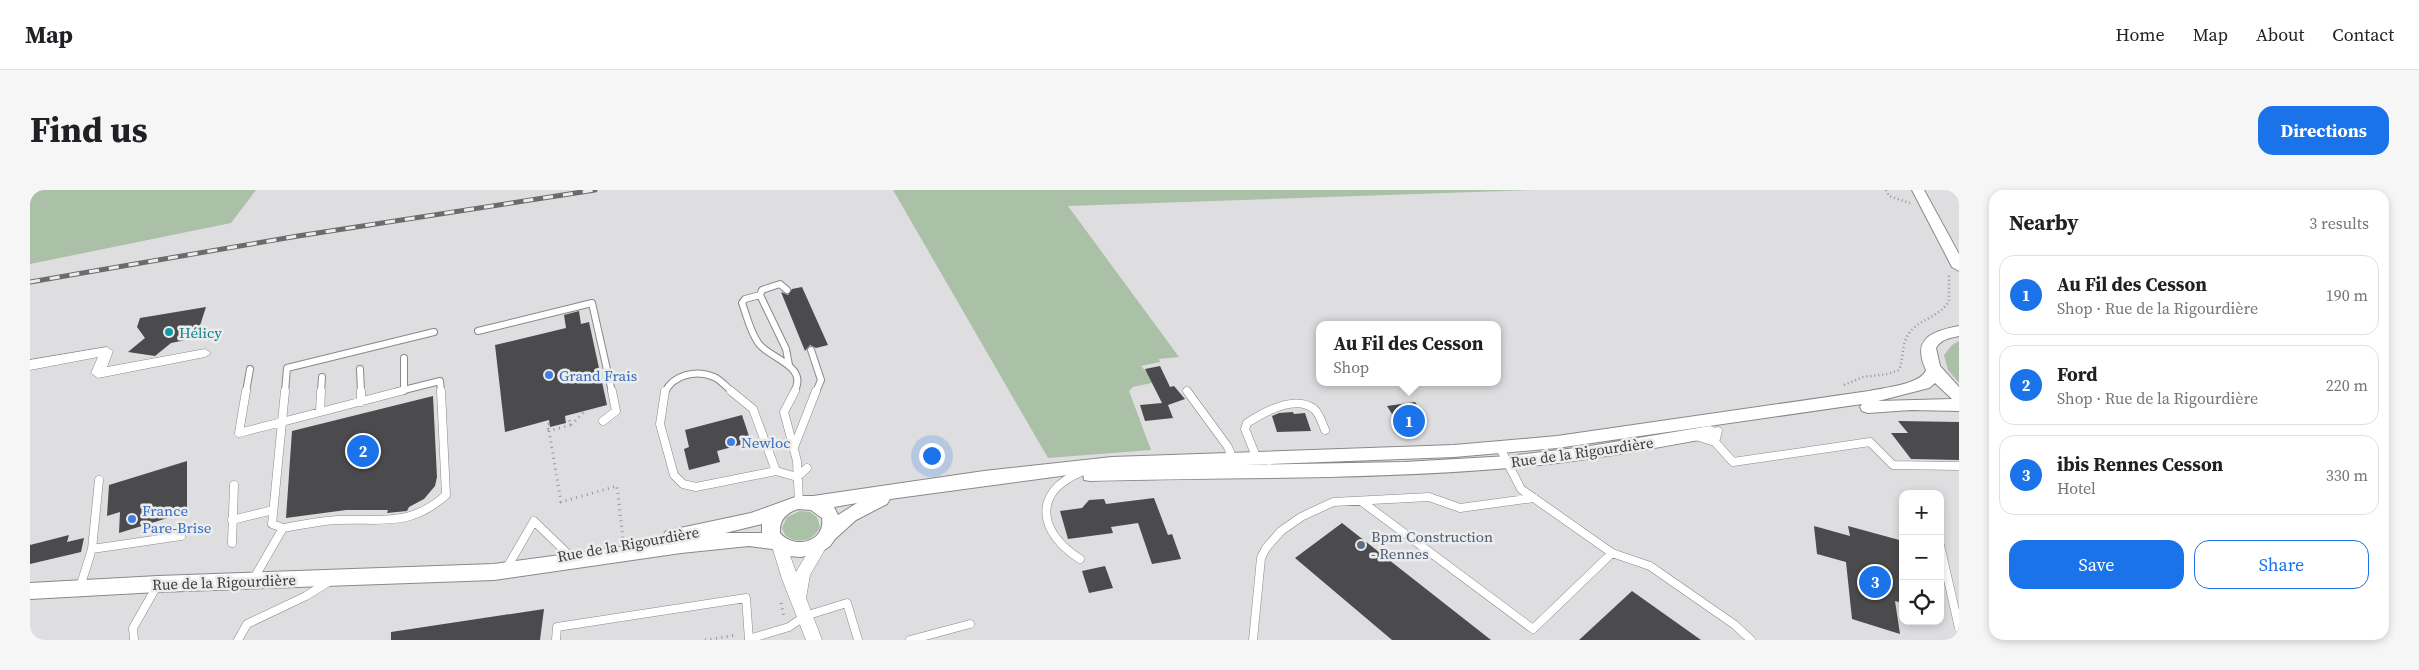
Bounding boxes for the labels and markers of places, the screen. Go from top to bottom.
place label: Hélicy [179,322,222,343]
marker: Hélicy [163,326,175,338]
place label: Grand Frais [559,365,637,386]
marker: Grand Frais [543,369,555,381]
pin: 1 [1393,402,1425,440]
pin: 2 [347,432,379,470]
place label: Newloc [741,432,791,453]
marker: Newloc [725,436,737,448]
place label: France Pare-Brise [142,500,212,538]
marker: France Pare-Brise [126,513,138,525]
place label: Bpm Construction - Rennes [1371,526,1493,564]
marker: Bpm Construction - Rennes [1355,539,1367,551]
pin: 3 [1859,563,1891,601]

